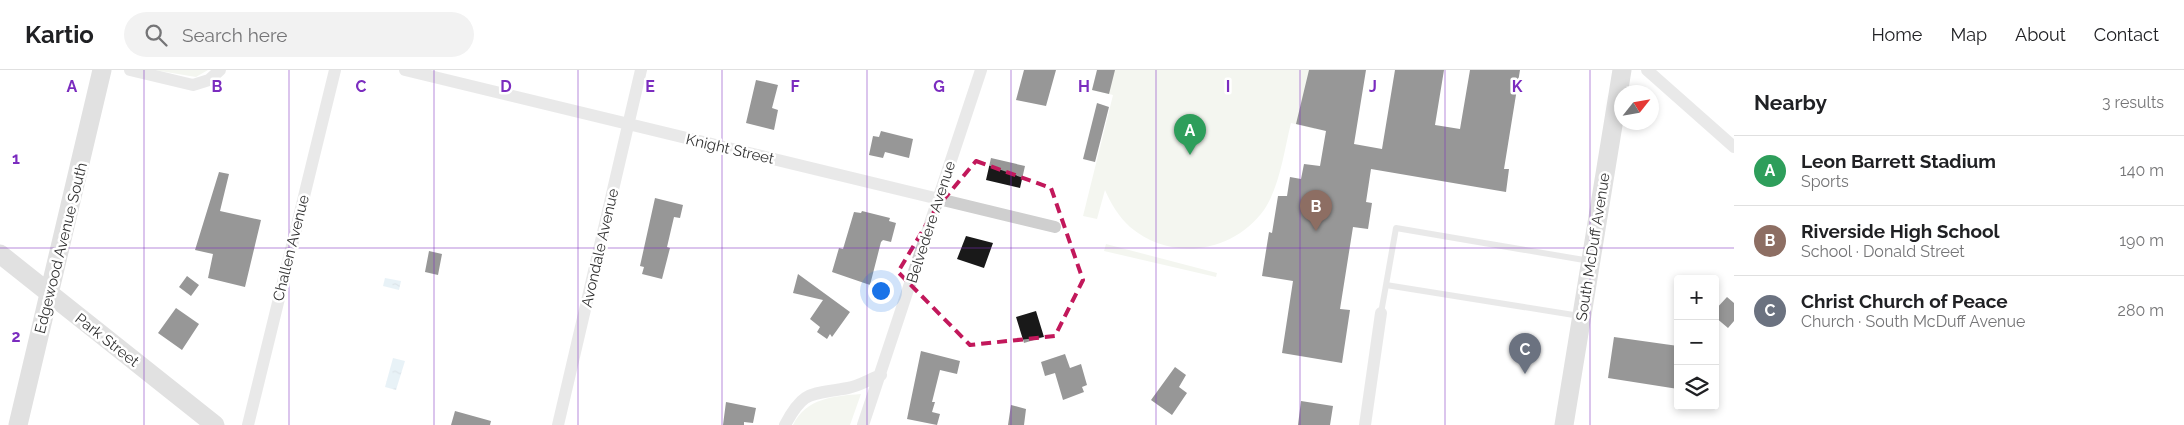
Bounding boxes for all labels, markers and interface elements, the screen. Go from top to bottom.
search box [124,12,474,57]
text: Kartio [25,20,94,49]
icon: search [142,21,170,49]
text: Search here [182,24,287,46]
text: Home [1871,24,1922,45]
text: Map [1950,24,1987,45]
text: About [2015,24,2066,45]
text: Contact [2094,24,2159,45]
text: A [67,77,78,96]
text: B [212,77,223,96]
text: C [356,77,367,96]
text: D [500,77,512,96]
text: E [645,77,655,96]
text: F [790,77,800,96]
text: G [933,77,945,96]
text: H [1078,77,1090,96]
text: I [1226,77,1230,96]
text: J [1369,77,1377,96]
text: K [1512,77,1523,96]
north arrow [1614,85,1659,130]
text: Nearby [1754,90,1827,115]
text: 3 results [2102,93,2164,112]
pin: A [1174,114,1206,155]
street label: Knight Street [684,130,776,168]
text: 1 [12,149,20,168]
text: Leon Barrett Stadium [1801,150,1996,172]
street label: Belvedere Avenue [903,159,959,285]
street label: Edgewood Avenue South [31,161,91,335]
text: A [1765,161,1775,180]
text: 140 m [2120,161,2164,180]
street label: South McDuff Avenue [1572,171,1614,322]
text: Sports [1801,172,1849,191]
street label: Avondale Avenue [578,187,622,309]
pin: B [1300,190,1332,231]
street label: Challen Avenue [269,193,313,303]
text: Riverside High School [1801,220,2000,242]
text: B [1765,231,1775,250]
text: 190 m [2119,231,2164,250]
text: School · Donald Street [1801,242,1965,261]
map controls [1674,275,1719,410]
button: + [1674,275,1719,320]
your location [868,278,894,304]
text: Christ Church of Peace [1801,290,2008,312]
text: C [1765,301,1775,320]
text: 280 m [2118,301,2164,320]
street label: Park Street [71,309,143,371]
text: Church · South McDuff Avenue [1801,312,2025,331]
button: − [1674,320,1719,365]
text: 2 [11,327,21,346]
pin: C [1509,333,1541,374]
button: layers [1674,365,1719,410]

